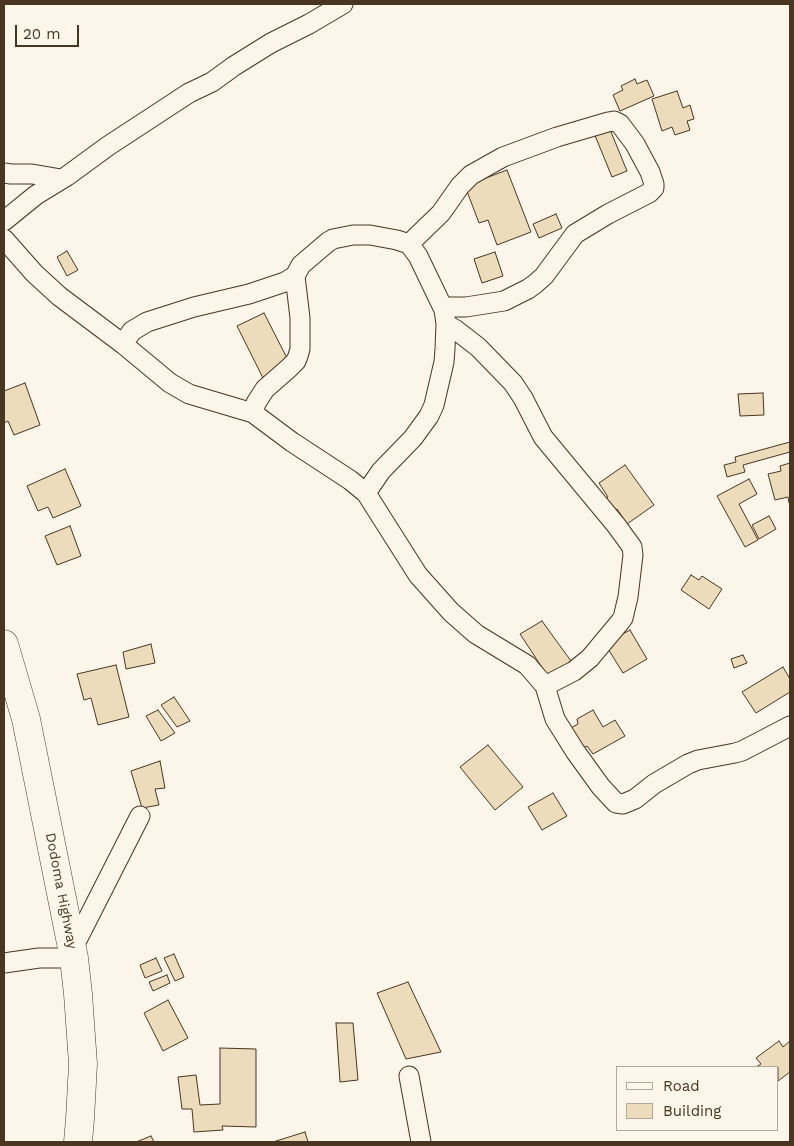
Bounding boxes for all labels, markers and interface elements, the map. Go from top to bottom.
scale bar [18,15,81,47]
text: 20 m [23,25,61,43]
street label: Dodoma Highway [41,831,81,951]
legend [616,1066,779,1131]
text: Road [663,1077,700,1095]
text: Building [663,1102,721,1120]

